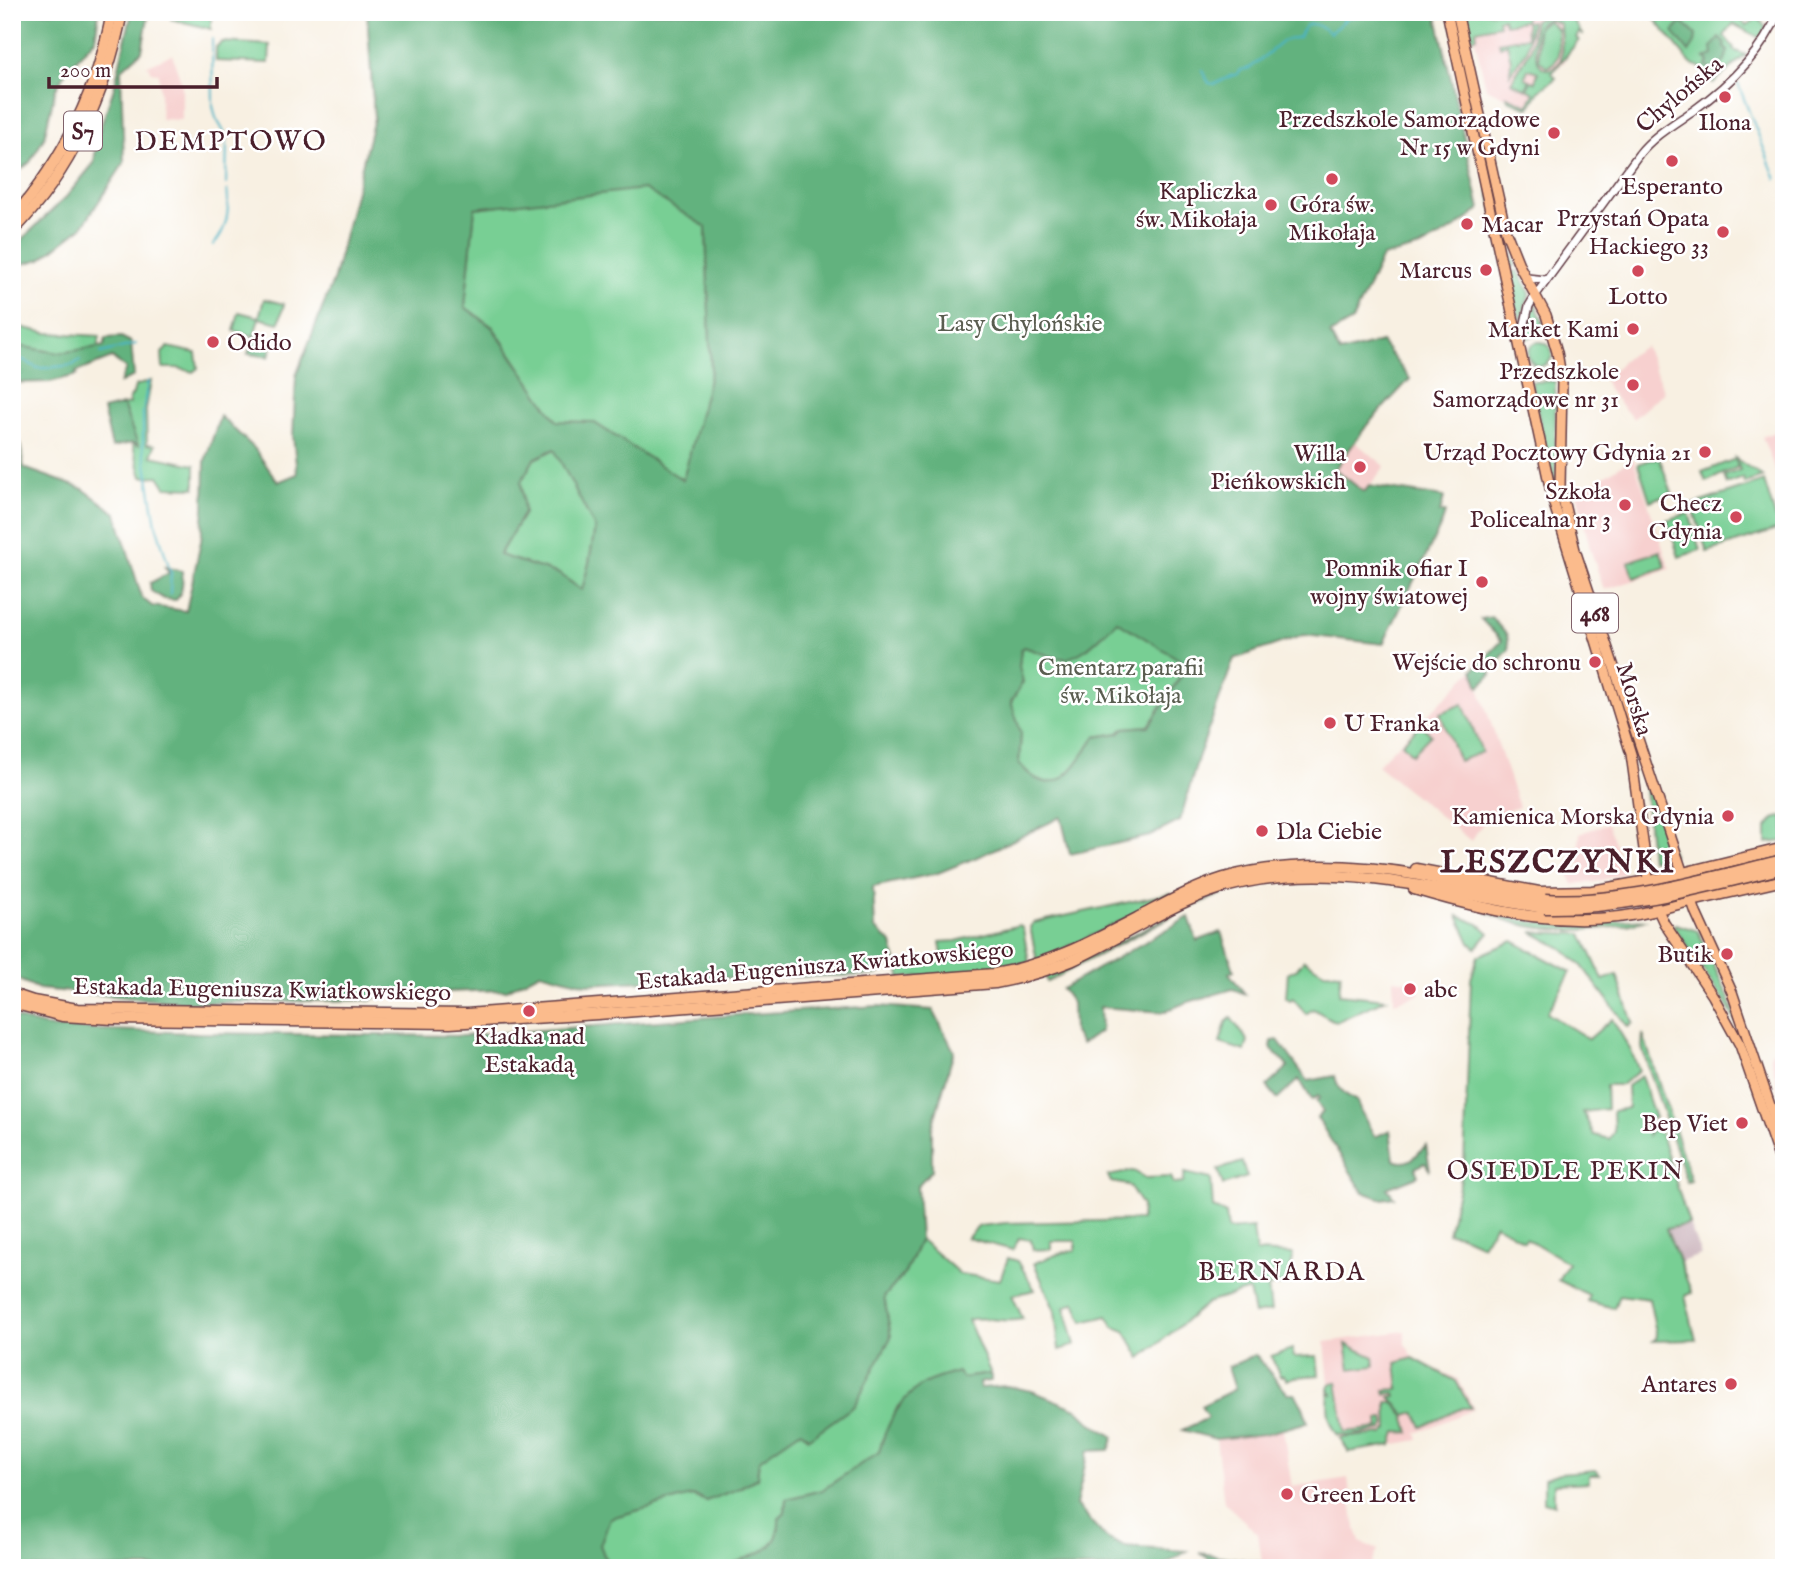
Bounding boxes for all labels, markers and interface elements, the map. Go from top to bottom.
scale bar [49,46,217,90]
street label: Chylońska [1630,49,1731,141]
text: 200 m [60,58,111,85]
marker: Ilona [1717,89,1733,105]
place label: Przedszkole Samorządowe Nr 15 w Gdyni [1278,105,1540,164]
place label: Ilona [1699,108,1752,139]
road number: S7 [64,112,102,150]
district label: DEMPTOWO [134,125,328,160]
marker: Przedszkole Samorządowe Nr 15 w Gdyni [1546,125,1562,141]
marker: Esperanto [1664,153,1680,169]
marker: Góra św. Mikołaja [1324,171,1340,187]
place label: Esperanto [1621,172,1723,203]
place label: Kapliczka św. Mikołaja [1136,177,1258,236]
place label: Góra św. Mikołaja [1288,190,1376,249]
marker: Kapliczka św. Mikołaja [1263,197,1279,213]
place label: Przystań Opata Hackiego 33 [1556,204,1710,263]
place label: Macar [1481,210,1544,241]
marker: Macar [1459,216,1475,232]
marker: Przystań Opata Hackiego 33 [1715,224,1731,240]
place label: Marcus [1399,256,1472,287]
marker: Marcus [1478,262,1494,278]
marker: Lotto [1630,263,1646,279]
place label: Lotto [1608,282,1668,313]
park label: Lasy Chylońskie [938,309,1102,340]
place label: Market Kami [1487,315,1619,346]
marker: Market Kami [1625,321,1641,337]
place label: Odido [227,328,292,359]
marker: Odido [205,334,221,350]
place label: Przedszkole Samorządowe nr 31 [1433,357,1619,416]
marker: Przedszkole Samorządowe nr 31 [1625,377,1641,393]
place label: Urząd Pocztowy Gdynia 21 [1423,438,1691,469]
place label: Willa Pieńkowskich [1210,439,1347,498]
marker: Urząd Pocztowy Gdynia 21 [1697,444,1713,460]
marker: Willa Pieńkowskich [1352,459,1368,475]
place label: Szkoła Policealna nr 3 [1469,477,1612,536]
place label: Checz Gdynia [1649,489,1723,548]
marker: Szkoła Policealna nr 3 [1617,497,1633,513]
marker: Checz Gdynia [1728,509,1744,525]
place label: Pomnik ofiar I wojny światowej [1310,554,1468,613]
marker: Pomnik ofiar I wojny światowej [1474,574,1490,590]
road number: 468 [1572,594,1618,632]
place label: Wejście do schronu [1392,648,1581,679]
park label: Cmentarz parafii św. Mikołaja [1038,653,1204,712]
marker: Wejście do schronu [1587,654,1603,670]
street label: Morska [1608,659,1660,741]
place label: U Franka [1344,709,1440,740]
marker: U Franka [1322,715,1338,731]
place label: Kamienica Morska Gdynia [1451,802,1715,833]
marker: Kamienica Morska Gdynia [1720,808,1736,824]
place label: Dla Ciebie [1276,817,1382,848]
marker: Dla Ciebie [1254,823,1270,839]
district label: LESZCZYNKI [1440,843,1676,884]
street label: Estakada Eugeniusza Kwiatkowskiego [635,935,1015,998]
place label: Butik [1657,940,1713,971]
marker: Butik [1719,946,1735,962]
street label: Estakada Eugeniusza Kwiatkowskiego [73,972,451,1009]
place label: abc [1424,975,1458,1006]
marker: abc [1402,981,1418,997]
marker: Kładka nad Estakadą [521,1003,537,1019]
place label: Kładka nad Estakadą [473,1022,585,1081]
place label: Bep Viet [1642,1109,1728,1140]
marker: Bep Viet [1734,1115,1750,1131]
district label: OSIEDLE PEKIN [1447,1155,1685,1188]
district label: BERNARDA [1198,1256,1366,1289]
place label: Antares [1640,1370,1717,1401]
marker: Antares [1723,1376,1739,1392]
place label: Green Loft [1301,1480,1416,1511]
marker: Green Loft [1279,1486,1295,1502]

